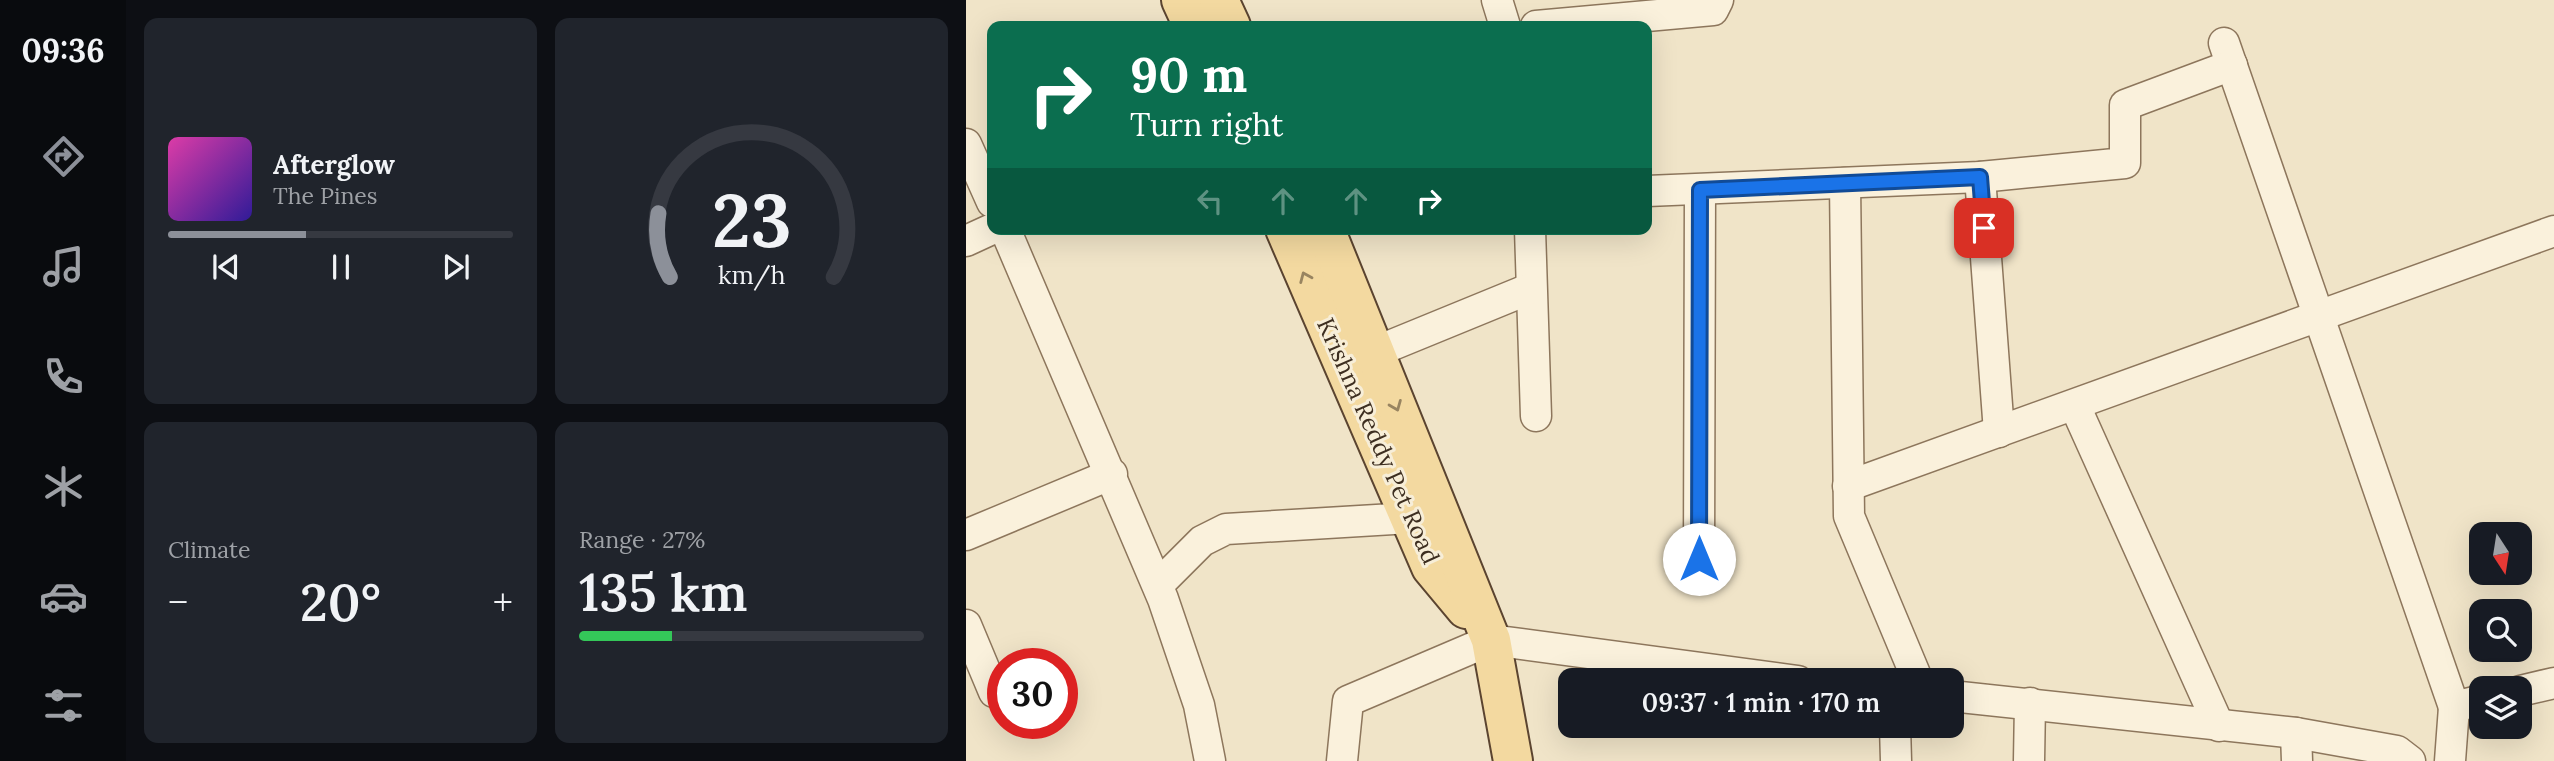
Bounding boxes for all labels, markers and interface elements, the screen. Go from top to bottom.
text: 09:36 [21,30,105,71]
text: 90 m [1130,43,1247,105]
icon: right [1015,49,1106,140]
text: Turn right [1130,104,1283,145]
icon: directions [39,132,88,181]
text: Afterglow [273,148,395,181]
text: 23 [712,175,791,268]
text: The Pines [273,181,378,210]
icon: left [1191,182,1229,220]
icon: ahead [1264,182,1302,220]
icon: ahead [1337,182,1375,220]
icon: right [1410,182,1448,220]
pin [1954,198,2014,258]
icon: arrive [1965,209,2003,247]
icon: music [39,242,88,291]
icon: previous [207,248,245,286]
icon: pause [322,248,360,286]
icon: next [437,248,475,286]
text: km/h [718,259,785,291]
one-way arrow [1299,272,1313,284]
street label: Krishna Reddy Pet Road [1310,313,1447,569]
icon: phone [39,352,88,401]
one-way arrow [1388,399,1402,411]
icon: climate [39,462,88,511]
position arrow [1662,522,1736,596]
north arrow [2469,522,2532,584]
map controls [2469,522,2532,739]
text: Range · 27% [579,525,705,554]
text: Climate [168,535,250,564]
text: 135 km [579,559,748,625]
text: 20° [300,569,381,635]
icon: car [39,572,88,621]
text: − [168,578,188,626]
text: + [493,578,513,626]
button: search [2469,599,2532,662]
speed limit sign: 30 [987,648,1078,739]
button: layers [2469,676,2532,739]
icon: filters [39,681,88,730]
text: 09:37 · 1 min · 170 m [1642,686,1880,719]

